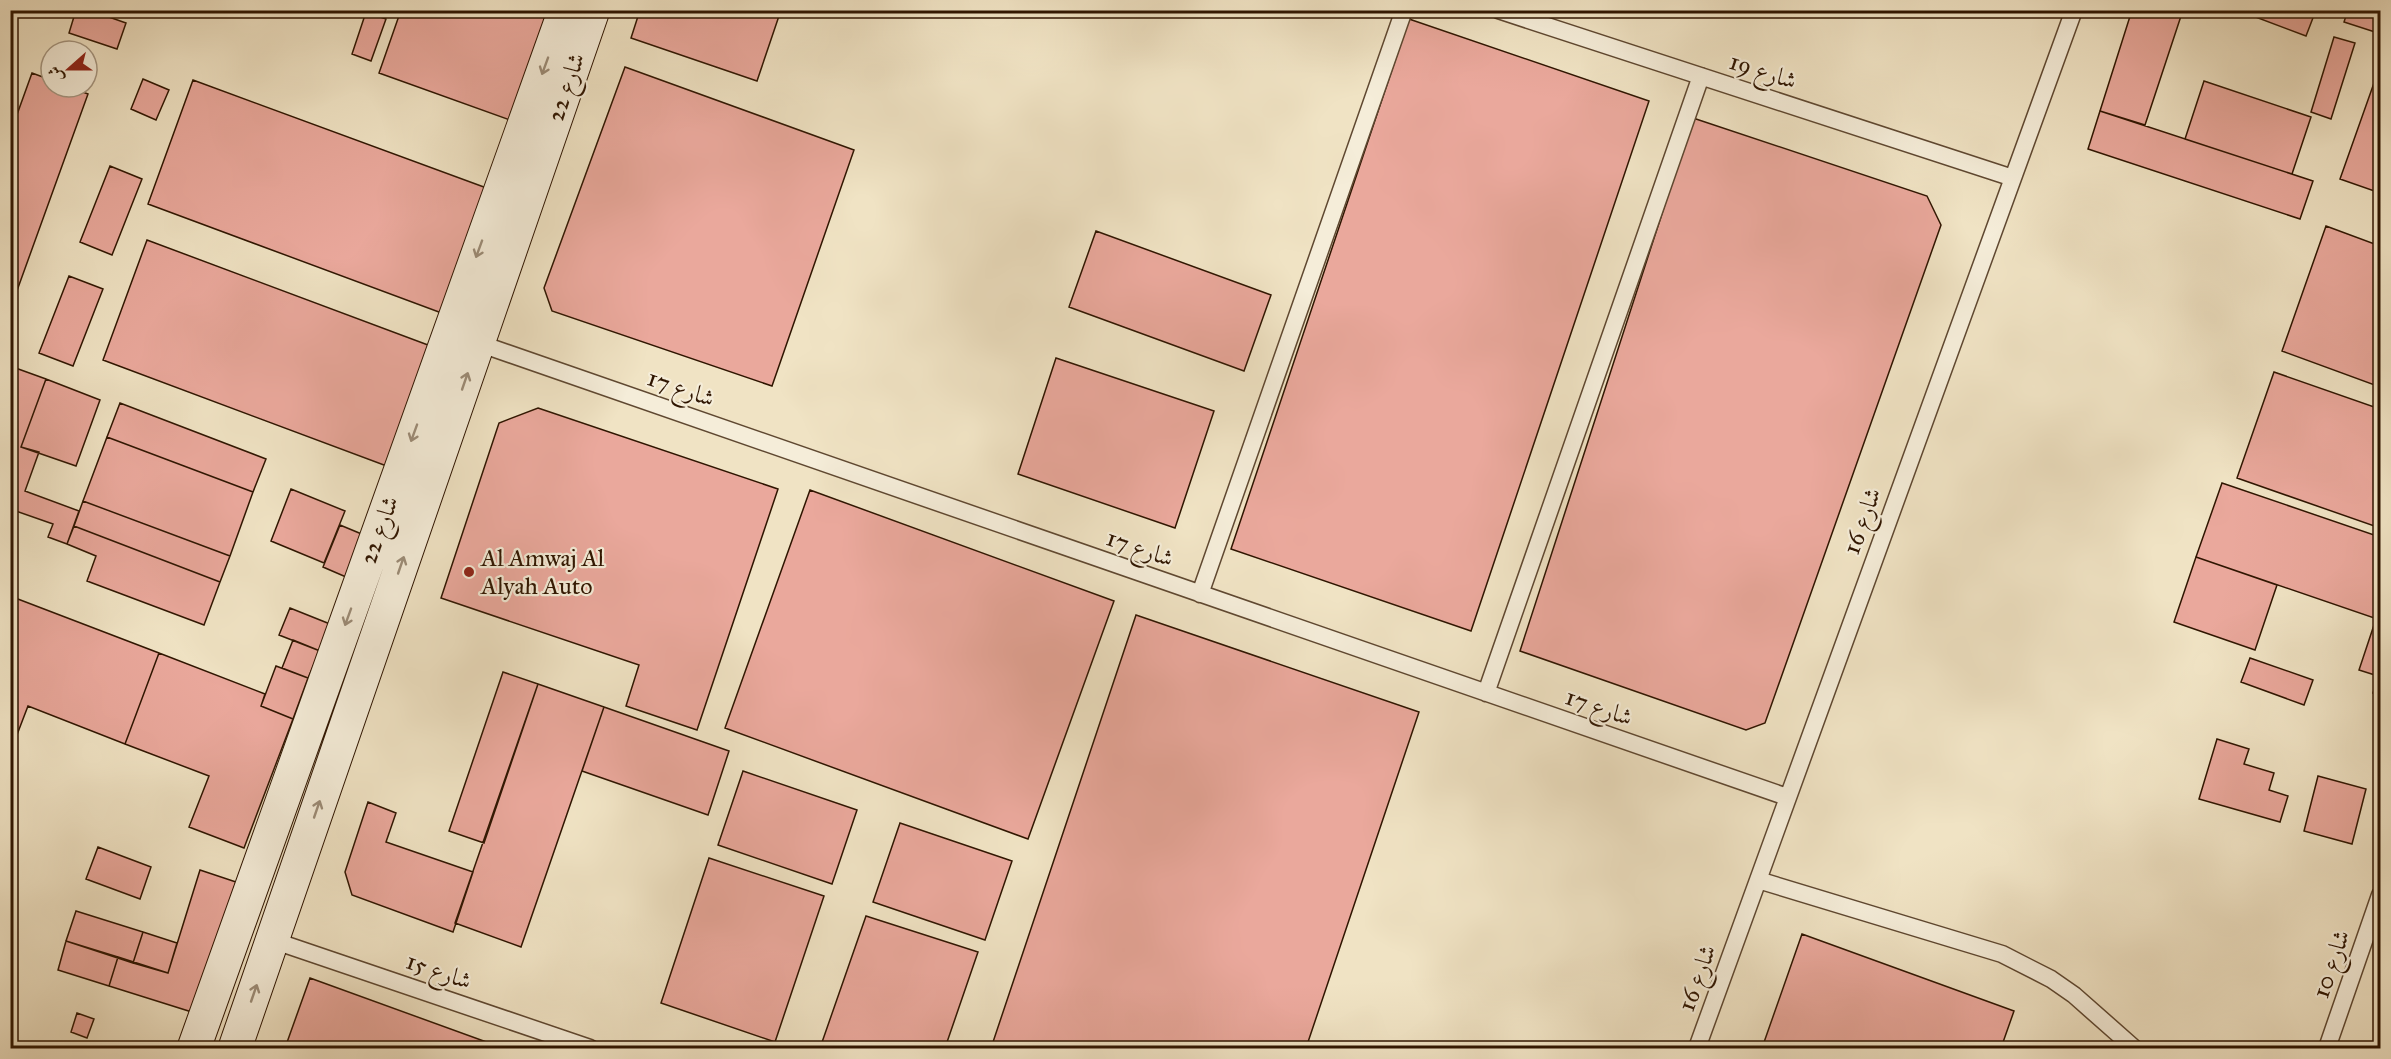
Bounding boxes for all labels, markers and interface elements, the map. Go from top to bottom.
north arrow [39,39,99,99]
street label: شارع 19 [1724,46,1800,101]
street label: شارع 22 [540,49,596,127]
one-way arrow [538,56,549,74]
text: ش [44,63,67,85]
one-way arrow [473,239,484,258]
street label: شارع 17 [642,363,719,418]
one-way arrow [460,372,471,390]
one-way arrow [407,423,418,442]
street label: شارع 16 [1836,484,1893,560]
street label: شارع 22 [353,492,410,570]
street label: شارع 17 [1101,523,1178,578]
place label: Al Amwaj Al Alyah Auto [480,543,605,601]
one-way arrow [397,556,408,575]
marker: Al Amwaj Al Alyah Auto [462,565,476,579]
one-way arrow [342,607,353,625]
street label: شارع 17 [1560,682,1637,737]
one-way arrow [312,800,323,819]
street label: شارع 10 [2305,926,2361,1004]
street label: شارع 16 [1671,941,1728,1017]
street label: شارع 15 [401,946,476,1001]
one-way arrow [249,984,260,1003]

